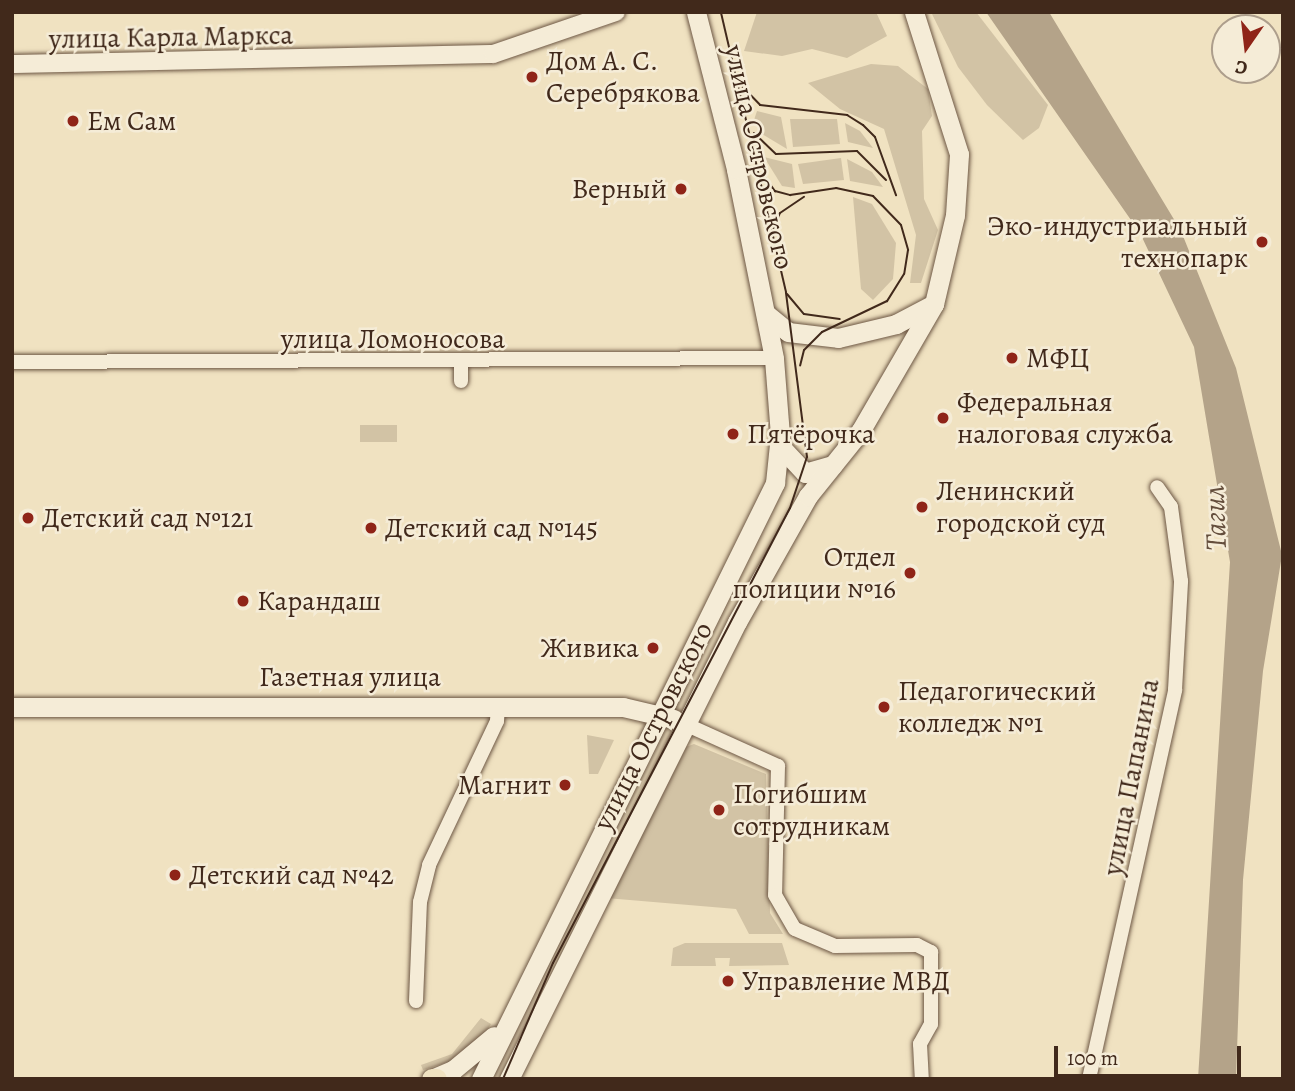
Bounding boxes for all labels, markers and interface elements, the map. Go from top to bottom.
north arrow [1211,14,1281,84]
street label: улица Карла Маркса [49,18,293,56]
street label: улица Островского [717,42,801,272]
place label: Дом А. С. Серебрякова [546,44,700,110]
text: С [1233,53,1250,81]
marker: Дом А. С. Серебрякова [524,69,540,85]
place label: Ем Сам [87,104,176,138]
marker: Ем Сам [65,113,81,129]
place label: Верный [572,172,667,206]
marker: Верный [673,181,689,197]
place label: Эко-индустриальный технопарк [987,209,1248,275]
marker: Эко-индустриальный технопарк [1254,234,1270,250]
street label: улица Ломоносова [281,322,505,356]
place label: МФЦ [1026,341,1089,375]
marker: МФЦ [1004,350,1020,366]
place label: Федеральная налоговая служба [957,385,1173,451]
marker: Федеральная налоговая служба [935,410,951,426]
place label: Пятёрочка [747,417,875,451]
marker: Пятёрочка [725,426,741,442]
place label: Ленинский городской суд [936,474,1105,540]
water label: Тагил [1196,485,1234,551]
marker: Ленинский городской суд [914,499,930,515]
place label: Детский сад №121 [42,501,253,535]
marker: Детский сад №121 [20,510,36,526]
place label: Детский сад №145 [385,511,598,545]
marker: Детский сад №145 [363,520,379,536]
place label: Отдел полиции №16 [733,540,896,606]
marker: Отдел полиции №16 [902,565,918,581]
place label: Карандаш [257,584,381,618]
marker: Карандаш [235,593,251,609]
street label: улица Островского [586,616,720,836]
place label: Живика [540,631,639,665]
marker: Живика [645,640,661,656]
street label: Газетная улица [259,660,441,694]
place label: Педагогический колледж №1 [898,674,1096,740]
street label: улица Папанина [1095,676,1167,878]
marker: Педагогический колледж №1 [876,699,892,715]
place label: Магнит [458,768,551,802]
marker: Магнит [557,777,573,793]
place label: Погибшим сотрудникам [733,777,890,843]
marker: Погибшим сотрудникам [711,802,727,818]
place label: Детский сад №42 [189,858,394,892]
marker: Детский сад №42 [167,867,183,883]
place label: Управление МВД [742,964,950,998]
marker: Управление МВД [720,973,736,989]
scale bar [1057,1032,1244,1076]
text: 100 m [1067,1044,1118,1072]

